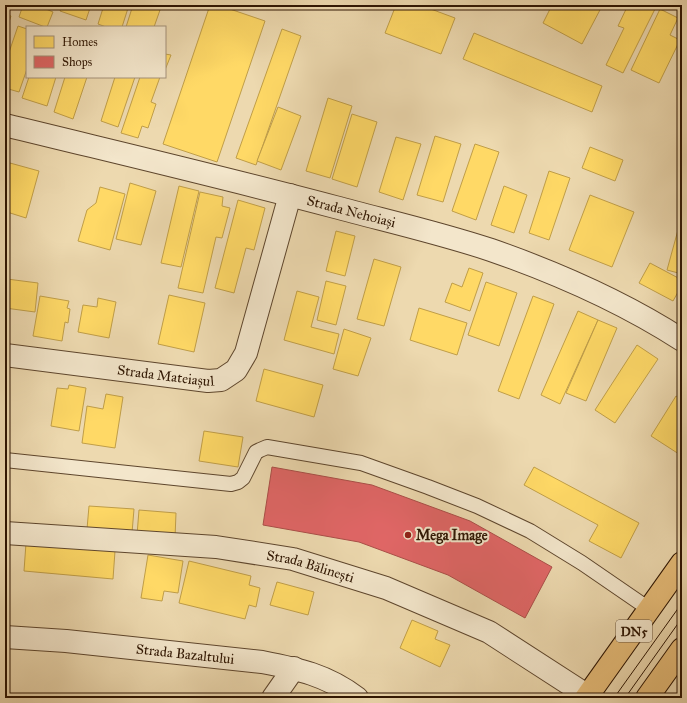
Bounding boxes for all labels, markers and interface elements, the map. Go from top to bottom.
legend [26,26,166,78]
text: Homes [62,35,98,49]
text: Shops [62,55,92,69]
street label: Strada Nehoiași [305,192,398,231]
street label: Strada Mateiașul [116,361,215,390]
place label: Mega Image [416,527,488,545]
marker: Mega Image [403,530,413,540]
street label: Strada Bălinești [265,547,356,587]
road number: DN5 [616,620,652,642]
street label: Strada Bazaltului [135,641,235,668]

